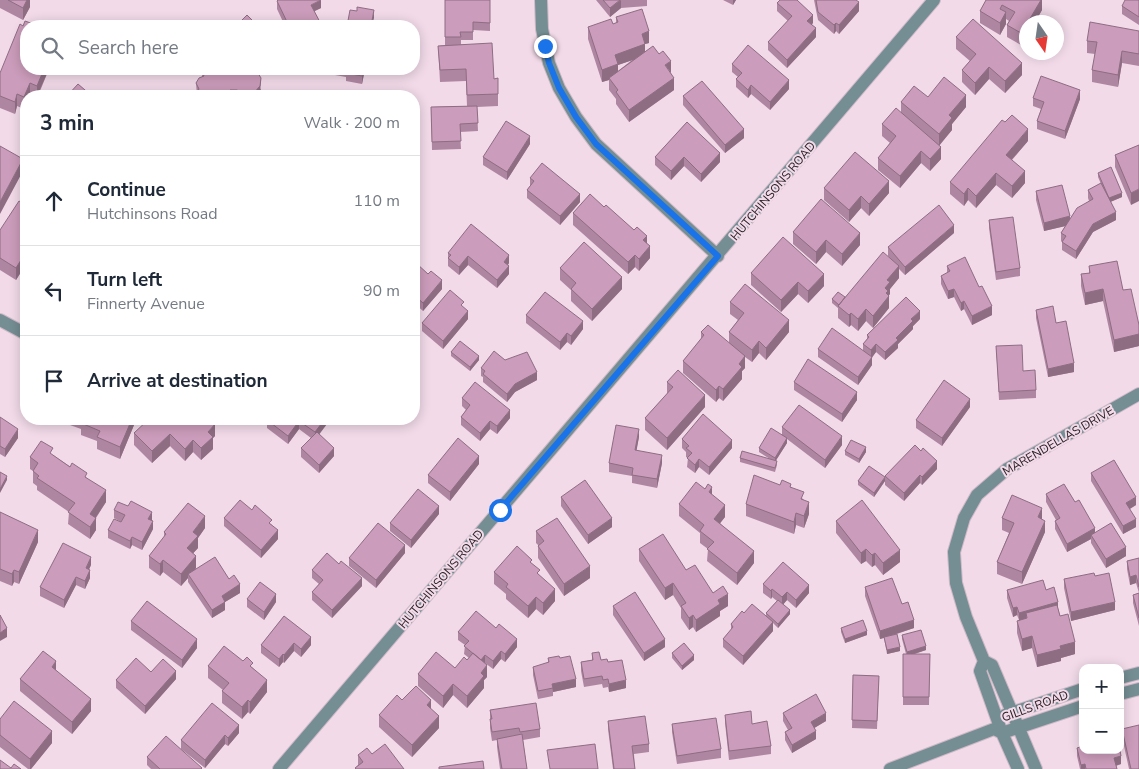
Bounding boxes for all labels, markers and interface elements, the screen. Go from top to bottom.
north arrow [1019,15,1064,60]
search box [20,20,420,75]
icon: search [38,34,66,62]
text: Search here [78,35,179,61]
route end [534,35,557,58]
text: 3 min [40,109,94,137]
text: Walk · 200 m [304,112,400,134]
street label: HUTCHINSONS ROAD [727,138,819,244]
text: Continue [87,177,166,203]
icon: ahead [40,187,68,215]
text: 110 m [353,190,400,212]
text: Hutchinsons Road [87,203,218,225]
text: Turn left [87,267,162,293]
icon: left [40,277,68,305]
text: 90 m [363,280,400,302]
text: Finnerty Avenue [87,293,205,315]
icon: arrive [40,367,68,395]
text: Arrive at destination [87,368,268,394]
street label: MARENDELLAS DRIVE [999,403,1117,479]
route start [489,499,512,522]
street label: HUTCHINSONS ROAD [395,526,487,632]
map controls [1079,664,1124,754]
button: + [1079,664,1124,709]
street label: GILLS ROAD [999,687,1071,725]
button: − [1079,709,1124,754]

